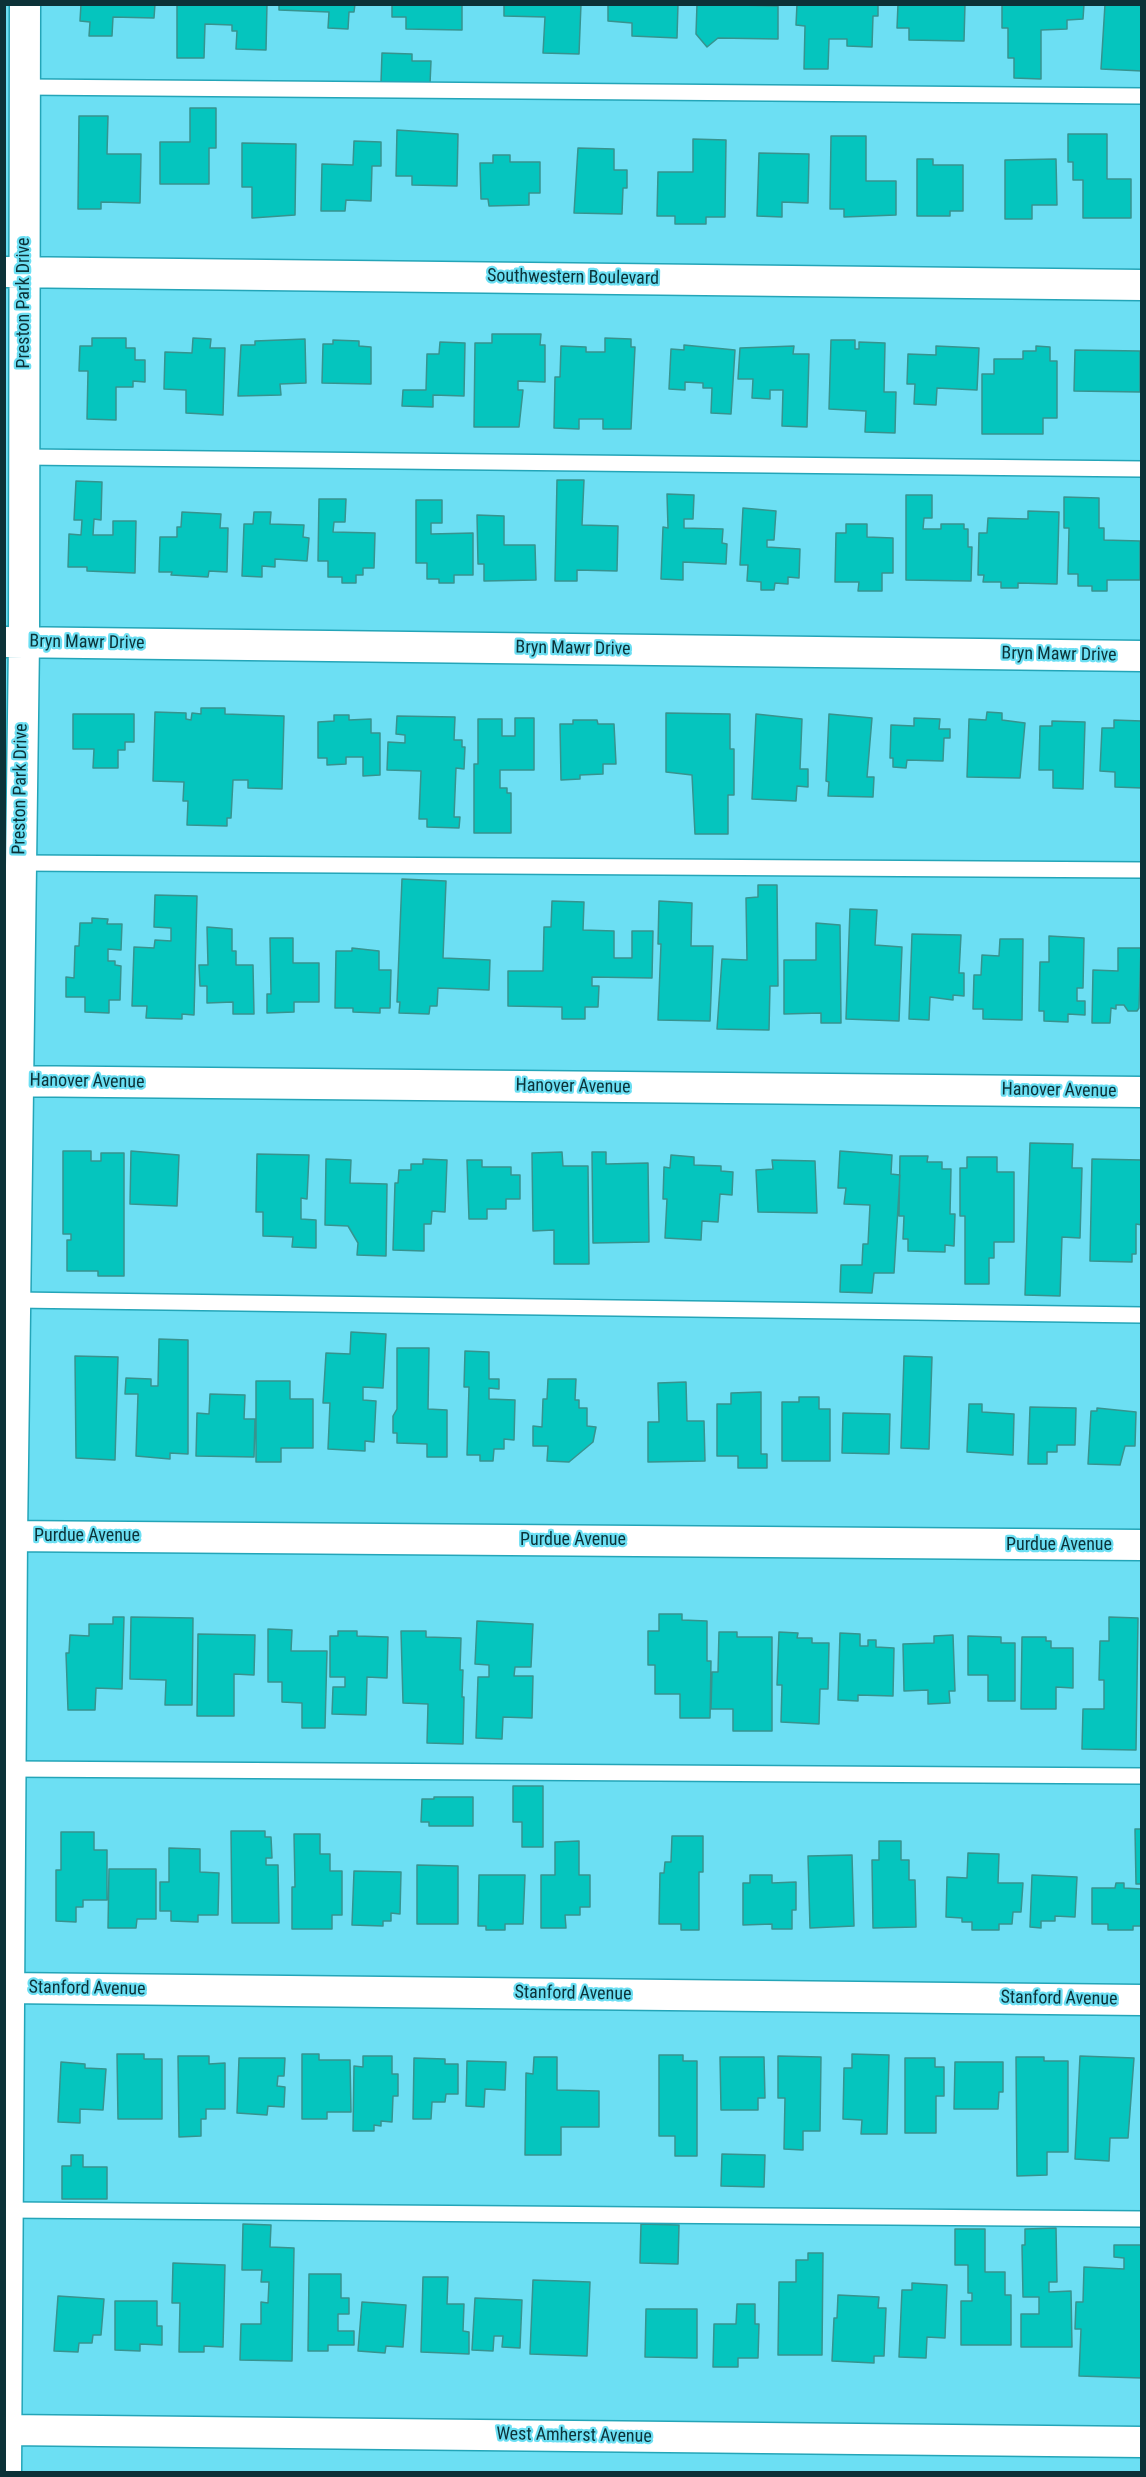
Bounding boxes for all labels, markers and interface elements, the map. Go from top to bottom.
street label: Preston Park Drive [13,237,35,369]
street label: Southwestern Boulevard [487,266,659,290]
street label: Bryn Mawr Drive [29,631,145,655]
street label: Bryn Mawr Drive [515,637,631,661]
street label: Bryn Mawr Drive [1001,643,1117,667]
street label: Preston Park Drive [9,723,33,855]
street label: Hanover Avenue [29,1070,145,1094]
street label: Hanover Avenue [515,1075,631,1099]
street label: Hanover Avenue [1001,1079,1117,1103]
street label: Purdue Avenue [34,1525,140,1547]
street label: Purdue Avenue [520,1529,626,1551]
street label: Purdue Avenue [1006,1534,1112,1556]
street label: Stanford Avenue [28,1977,146,2001]
street label: Stanford Avenue [514,1982,632,2006]
street label: Stanford Avenue [1000,1987,1118,2011]
street label: West Amherst Avenue [496,2424,652,2448]

